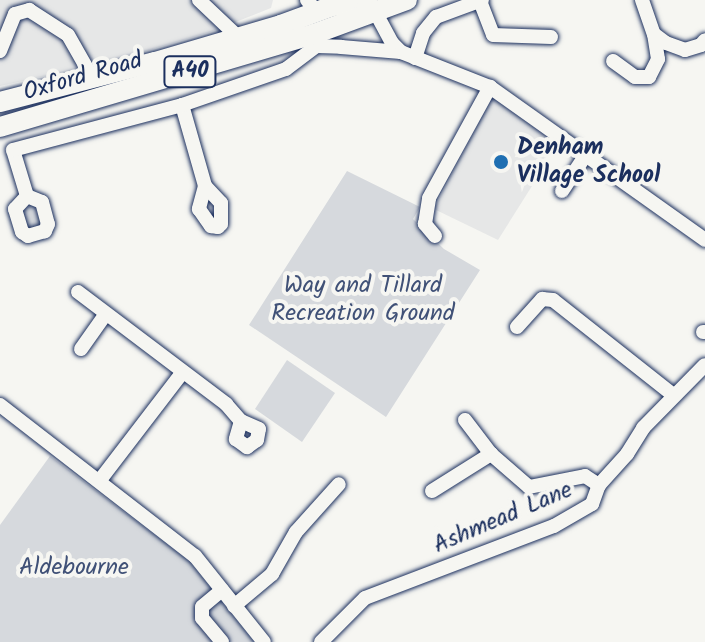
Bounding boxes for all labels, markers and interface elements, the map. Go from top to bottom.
street label: Oxford Road [20,46,146,108]
road number: A40 [162,54,218,90]
place label: Denham Village School [517,134,660,190]
marker: Denham Village School [492,153,510,171]
park label: Way and Tillard Recreation Ground [271,272,455,328]
street label: Ashmead Lane [429,476,577,560]
park label: Aldebourne [19,554,129,582]

